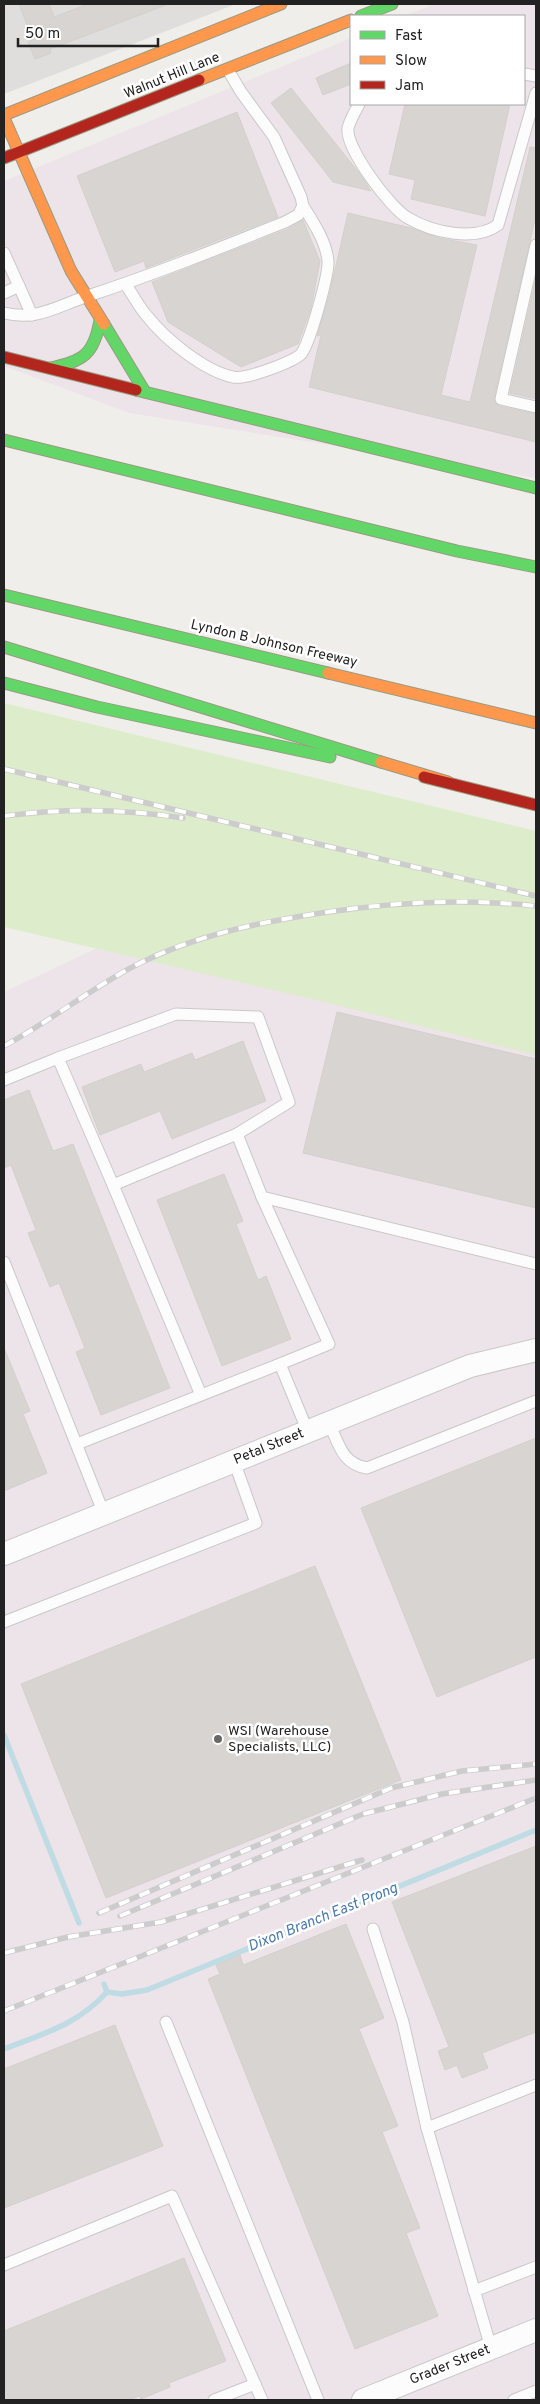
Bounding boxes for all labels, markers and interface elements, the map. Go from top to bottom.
scale bar [18,15,158,47]
legend [350,15,525,105]
text: 50 m [25,25,60,44]
text: Fast [395,27,423,46]
street label: Walnut Hill Lane [122,49,222,103]
text: Slow [395,52,427,71]
text: Jam [395,77,424,96]
street label: Lyndon B Johnson Freeway [189,617,359,671]
street label: Petal Street [231,1425,307,1469]
place label: WSI (Warehouse Specialists, LLC) [228,1723,331,1756]
marker: WSI (Warehouse Specialists, LLC) [212,1733,224,1745]
water label: Dixon Branch East Prong [245,1879,401,1957]
street label: Grader Street [407,2341,493,2389]

